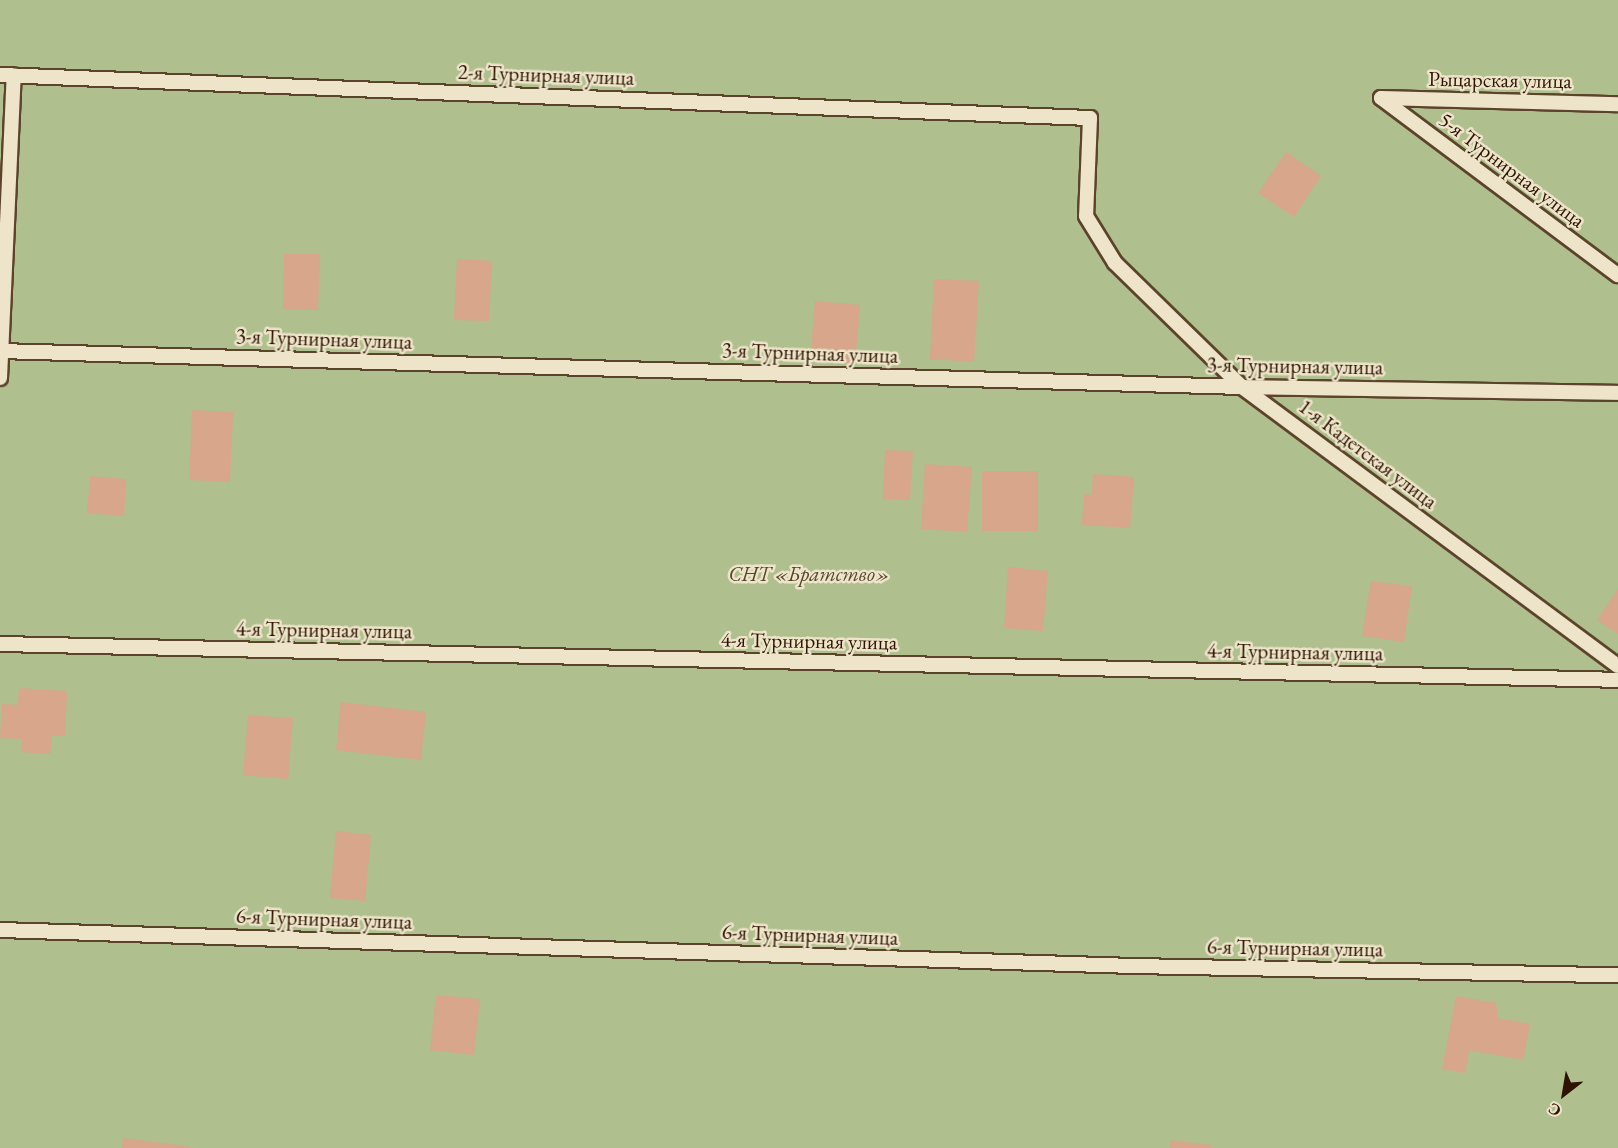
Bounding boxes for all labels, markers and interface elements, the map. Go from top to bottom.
street label: 2-я Турнирная улица [457,59,635,91]
street label: Рыцарская улица [1428,66,1572,94]
street label: 5-я Турнирная улица [1434,107,1590,233]
street label: 3-я Турнирная улица [235,323,413,355]
street label: 3-я Турнирная улица [721,337,899,369]
street label: 3-я Турнирная улица [1207,352,1383,380]
street label: 1-я Кадетская улица [1294,394,1442,514]
park label: СНТ «Братство» [728,561,890,587]
street label: 4-я Турнирная улица [236,616,412,644]
street label: 4-я Турнирная улица [721,627,897,655]
street label: 4-я Турнирная улица [1207,638,1383,666]
street label: 6-я Турнирная улица [235,903,413,935]
street label: 6-я Турнирная улица [721,919,899,951]
street label: 6-я Турнирная улица [1207,934,1383,962]
north arrow [1534,1064,1594,1124]
text: С [1544,1098,1565,1122]

